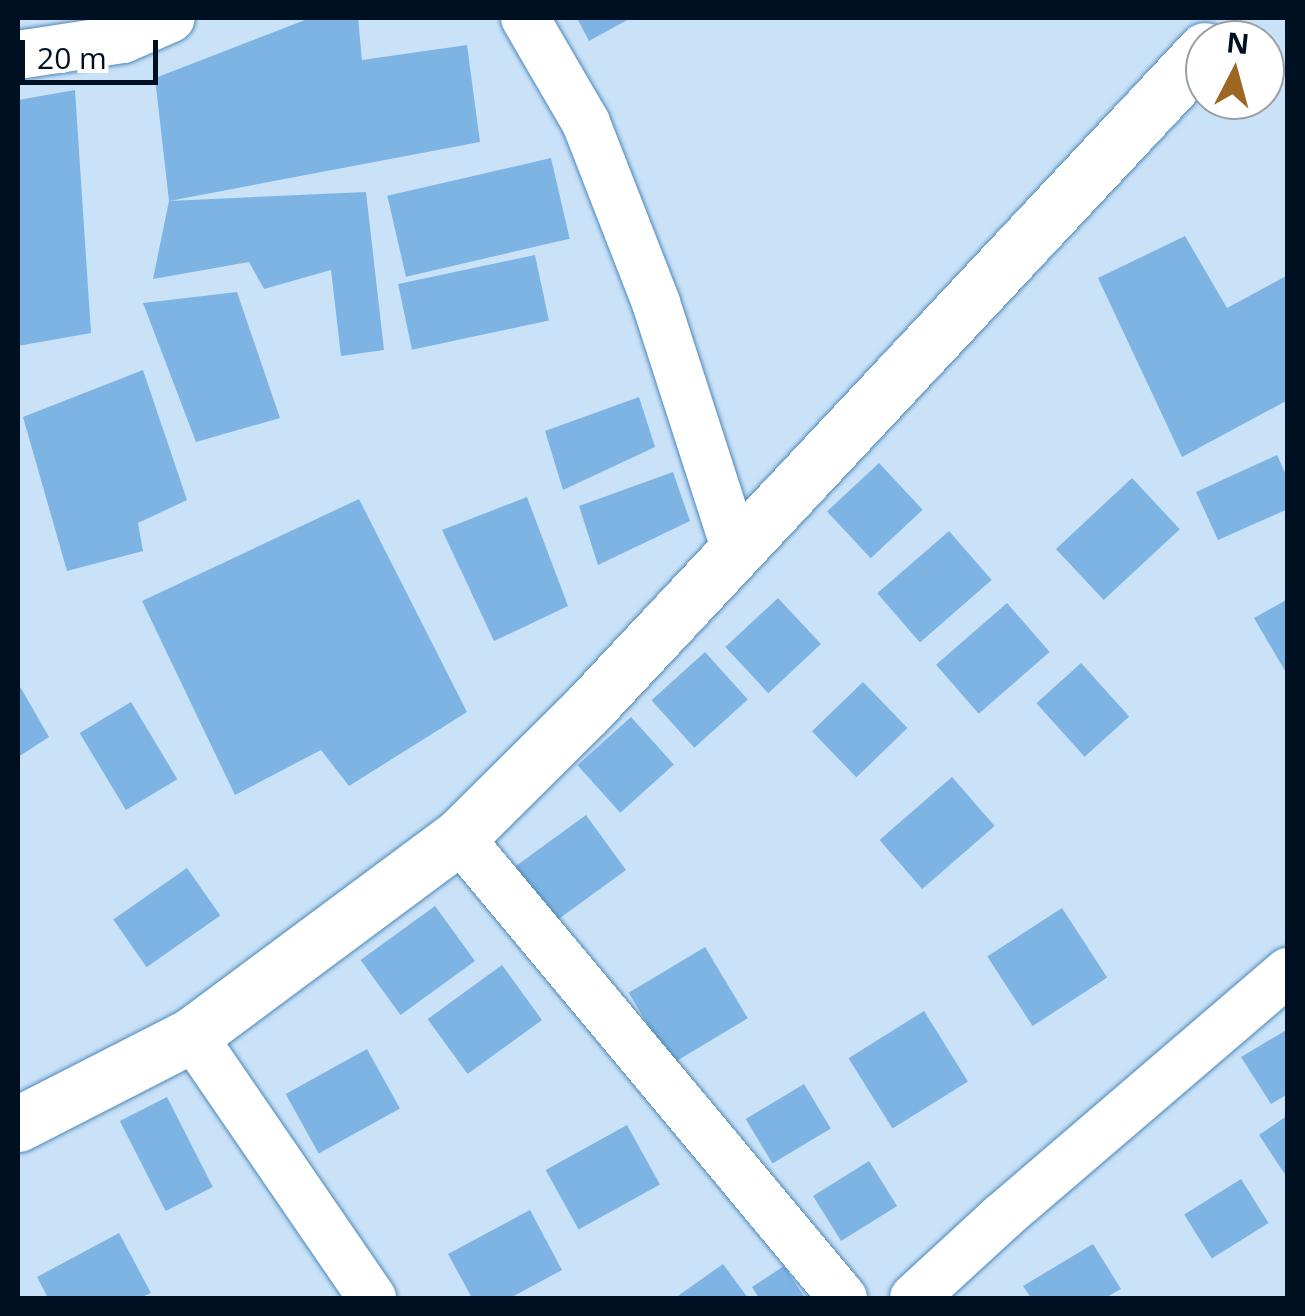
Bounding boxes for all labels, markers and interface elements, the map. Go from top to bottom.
scale bar [25,20,162,82]
north arrow [1185,20,1285,120]
text: N [1225,22,1251,62]
text: 20 m [37,37,107,78]

